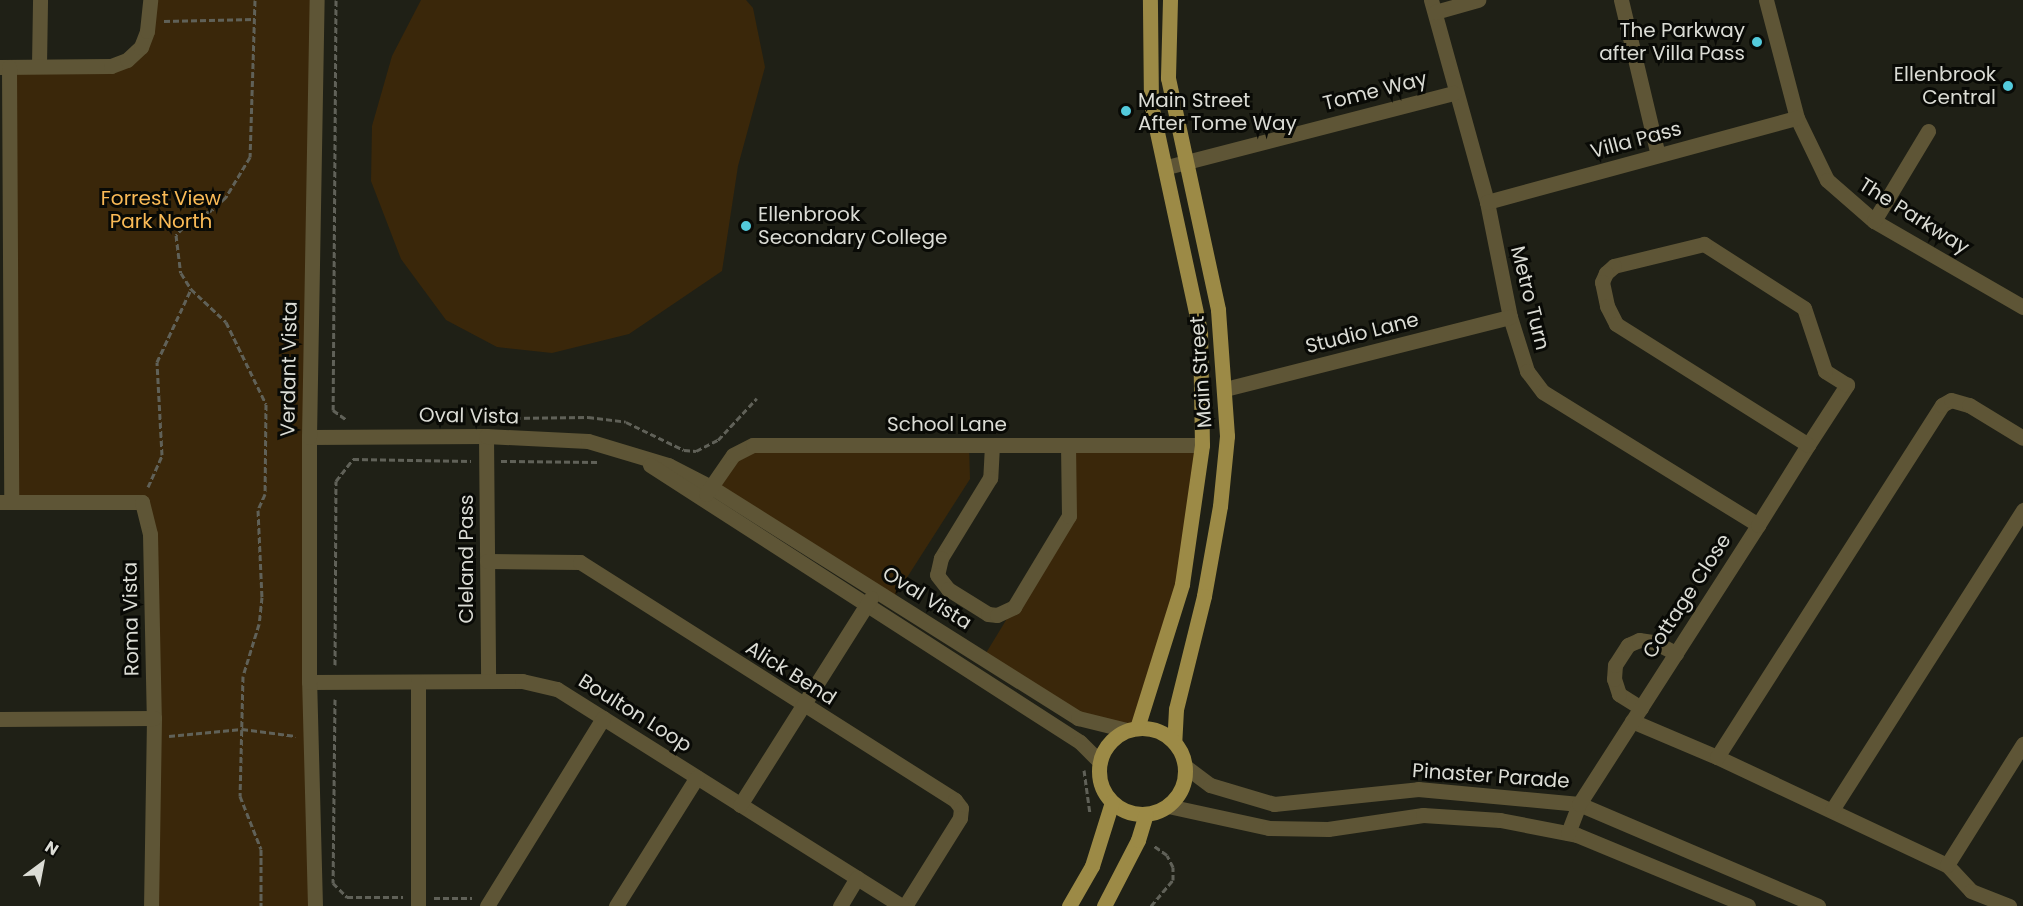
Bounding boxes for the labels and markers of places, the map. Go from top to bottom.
place label: The Parkway after Villa Pass [1599,19,1745,66]
marker: The Parkway after Villa Pass [1750,35,1764,49]
place label: Ellenbrook Central [1894,62,1996,109]
marker: Ellenbrook Central [2001,79,2015,93]
place label: Main Street After Tome Way [1138,88,1297,135]
marker: Main Street After Tome Way [1119,104,1133,118]
place label: Ellenbrook Secondary College [758,202,947,249]
marker: Ellenbrook Secondary College [739,219,753,233]

